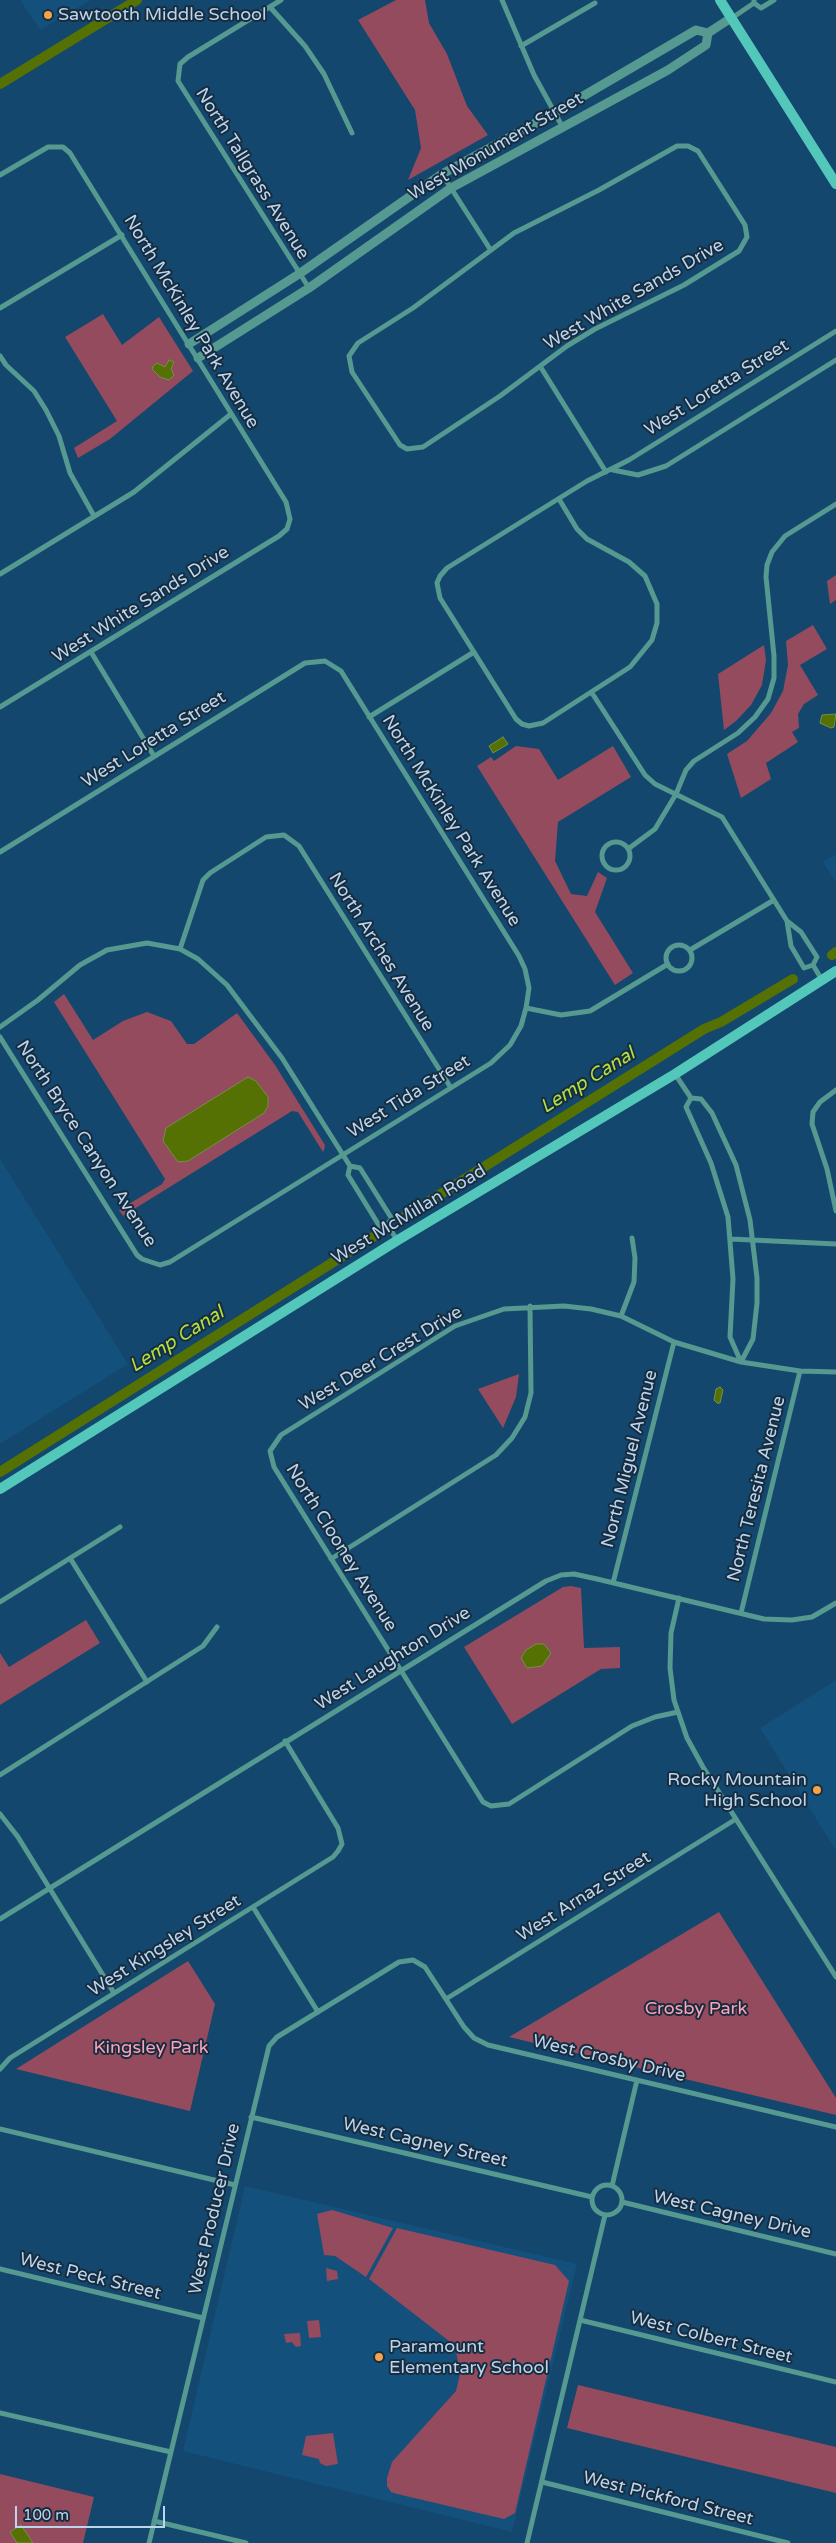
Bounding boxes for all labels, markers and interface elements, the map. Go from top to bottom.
place label: Sawtooth Middle School [58,4,267,26]
marker: Sawtooth Middle School [42,9,54,21]
street label: North Tallgrass Avenue [190,84,314,264]
street label: West Monument Street [405,88,587,206]
street label: North McKinley Park Avenue [119,211,263,433]
street label: West White Sands Drive [540,235,728,355]
street label: West Loretta Street [641,335,793,441]
street label: West White Sands Drive [49,542,233,668]
street label: West Loretta Street [78,687,230,793]
street label: North McKinley Park Avenue [377,711,525,931]
street label: North Arches Avenue [323,869,439,1035]
street label: North Bryce Canyon Avenue [11,1037,161,1251]
water label: Lemp Canal [537,1043,639,1119]
street label: West Tida Street [344,1051,474,1143]
street label: West McMillan Road [328,1160,490,1270]
water label: Lemp Canal [126,1302,228,1378]
street label: West Deer Crest Drive [296,1302,466,1416]
street label: North Miguel Avenue [597,1368,663,1550]
street label: North Teresita Avenue [723,1394,791,1584]
street label: North Clooney Avenue [281,1460,401,1636]
street label: West Laughton Drive [311,1602,475,1716]
place label: Rocky Mountain High School [667,1769,807,1812]
marker: Rocky Mountain High School [811,1784,823,1796]
street label: West Arnaz Street [513,1847,655,1947]
street label: West Kingsley Street [85,1890,245,2002]
park label: Crosby Park [645,1998,747,2020]
street label: West Crosby Drive [530,2031,688,2087]
park label: Kingsley Park [94,2037,208,2059]
street label: West Cagney Street [340,2114,510,2172]
street label: West Producer Drive [185,2121,245,2297]
street label: West Cagney Drive [651,2186,813,2244]
street label: West Peck Street [17,2249,163,2305]
street label: West Colbert Street [627,2307,795,2369]
place label: Paramount Elementary School [389,2336,549,2378]
marker: Paramount Elementary School [373,2351,385,2363]
street label: West Pickford Street [581,2467,755,2531]
scale bar [18,2496,168,2528]
text: 100 m [23,2506,69,2524]

